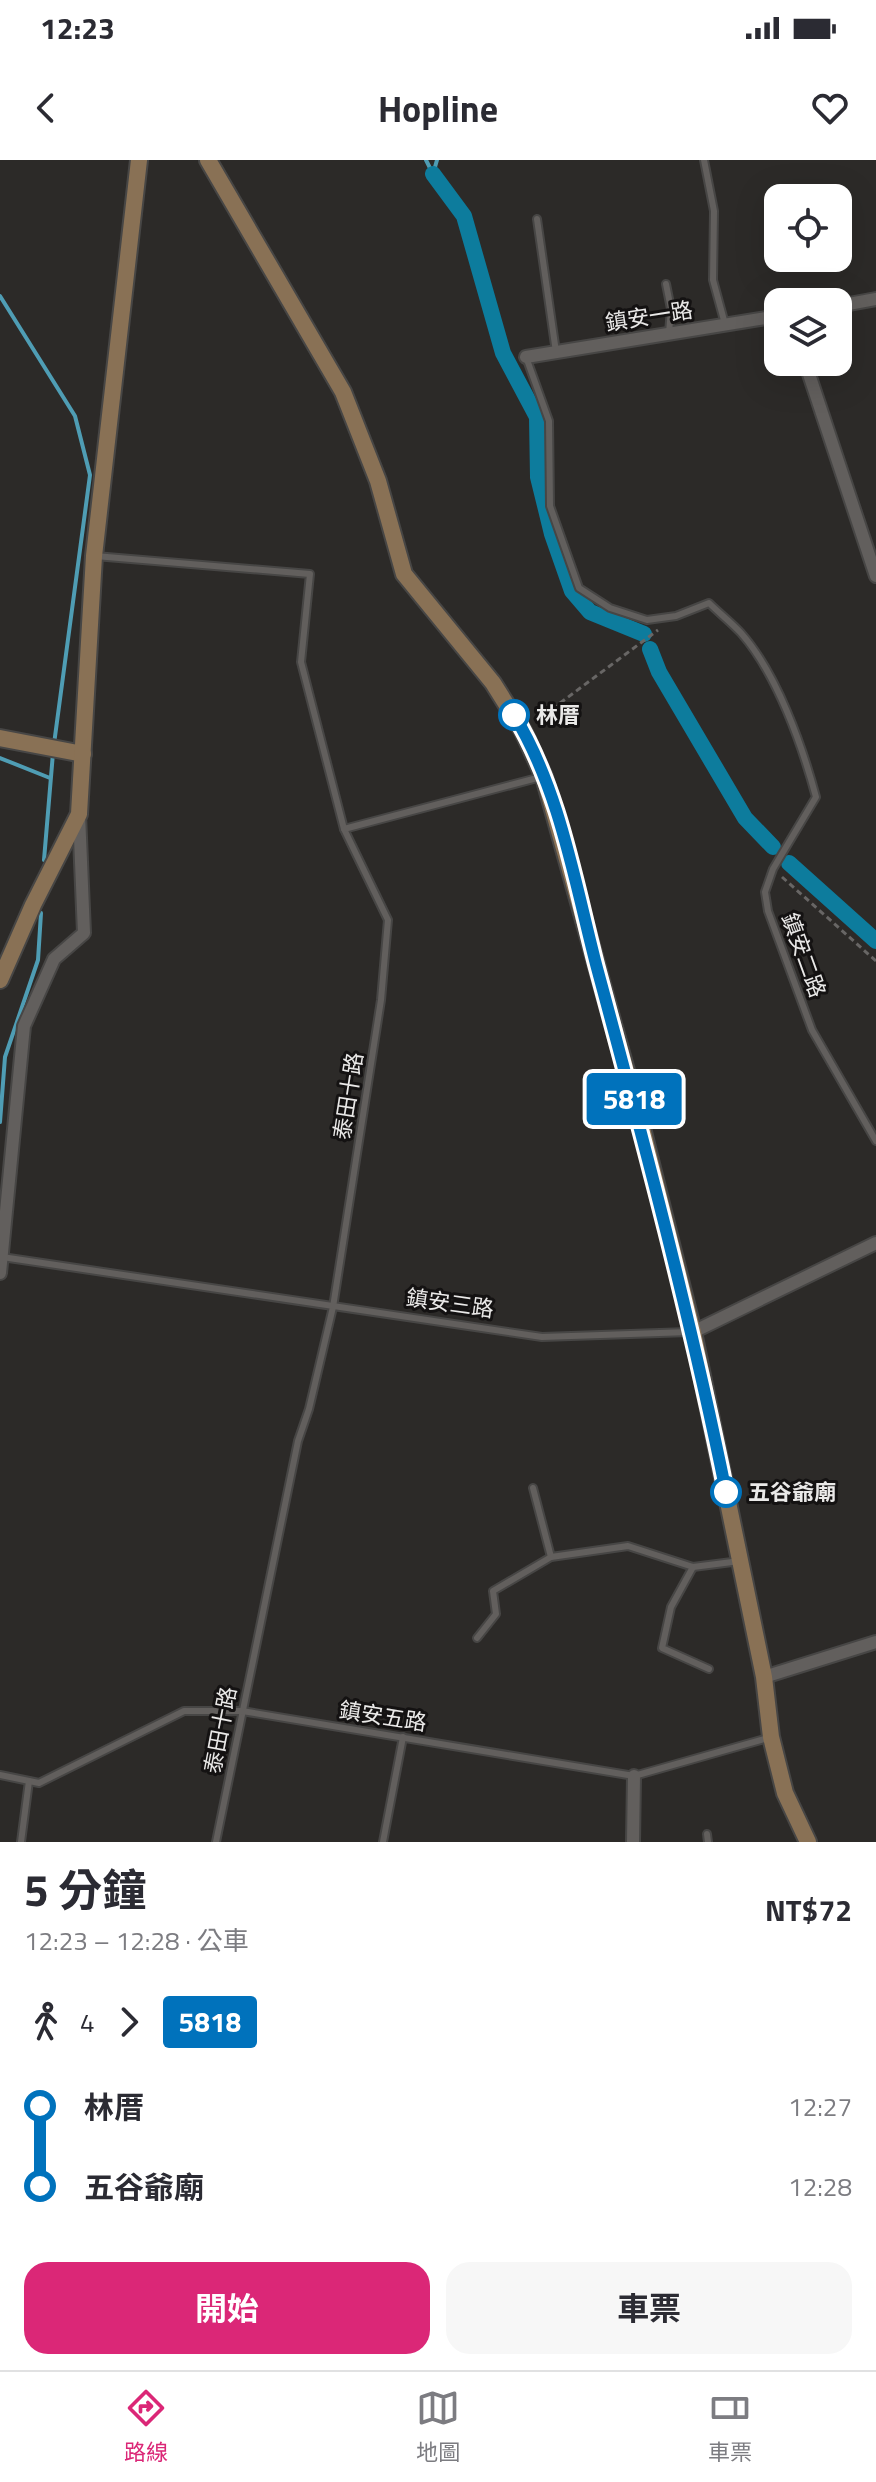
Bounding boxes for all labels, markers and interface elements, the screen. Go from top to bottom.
text: 12:23 [40,5,115,51]
text: Hopline [378,81,498,136]
icon: back [24,86,68,130]
icon: heart [808,86,852,130]
map controls [764,184,852,376]
button: locate [764,184,852,272]
button: layers [764,288,852,376]
street label: 鎮安一路 [603,292,695,340]
place label: 林厝 [536,698,580,732]
marker: 林厝 [499,700,529,730]
street label: 鎮安二路 [773,908,835,1002]
street label: 泰田十路 [324,1050,372,1142]
line badge: 5818 [578,1073,690,1125]
text: 5818 [603,1077,665,1120]
street label: 鎮安三路 [404,1280,496,1326]
place label: 五谷爺廟 [748,1475,836,1509]
marker: 五谷爺廟 [711,1477,741,1507]
street label: 泰田十路 [195,1684,245,1776]
street label: 鎮安五路 [337,1692,429,1740]
text: 5 分鐘 [24,1856,146,1923]
text: NT$72 [765,1887,852,1933]
text: 12:23 – 12:28 · 公車 [24,1921,249,1960]
icon: walk [24,2000,68,2044]
icon: forward [107,2000,151,2044]
text: 5818 [179,2000,241,2043]
text: 4 [80,2003,95,2042]
text: 林厝 [84,2084,144,2130]
text: 12:27 [788,2087,852,2126]
text: 五谷爺廟 [84,2164,204,2210]
text: 12:28 [788,2167,852,2206]
button: 開始 [24,2262,430,2354]
button: 車票 [446,2262,852,2354]
tab: 路線 [124,2386,168,2469]
tab: 地圖 [416,2386,460,2469]
tab: 車票 [708,2386,752,2469]

